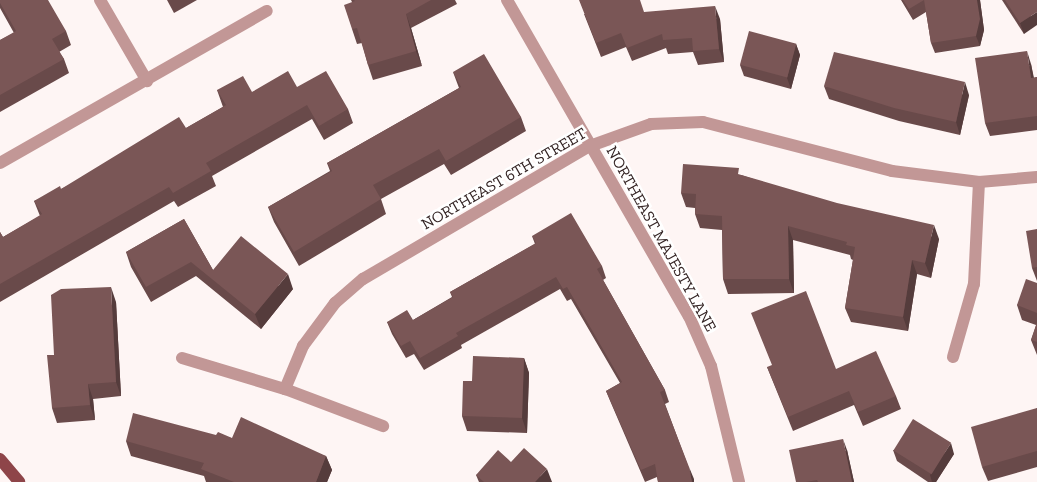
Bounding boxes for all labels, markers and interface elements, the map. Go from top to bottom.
street label: NORTHEAST 6TH STREET [418,124,590,234]
street label: NORTHEAST MAJESTY LANE [602,142,720,336]

